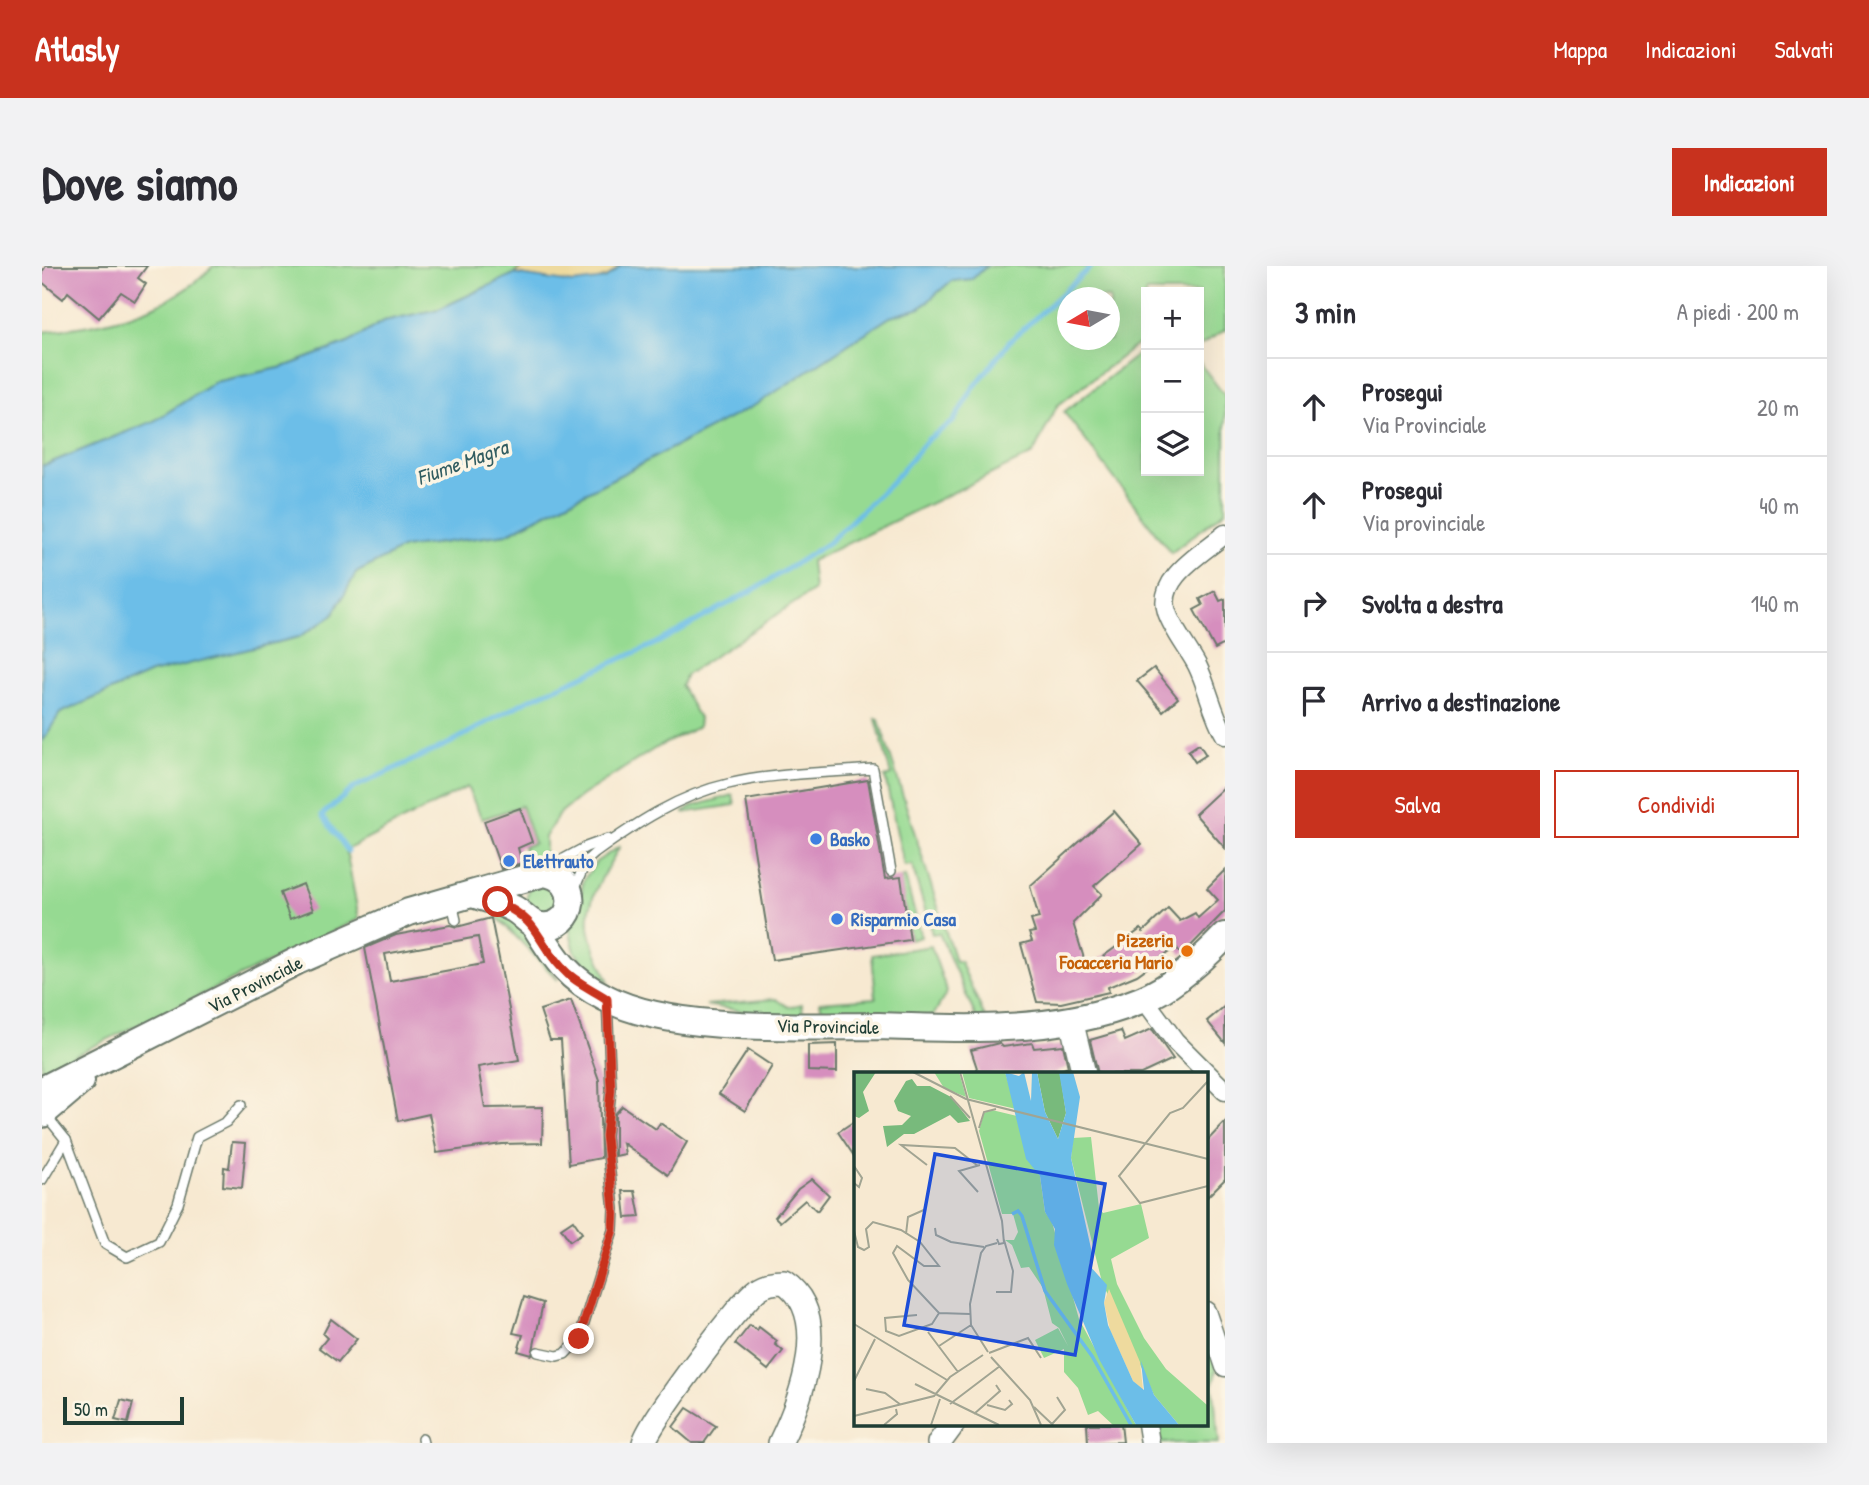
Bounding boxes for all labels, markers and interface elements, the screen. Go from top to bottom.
text: Atlasly [35,27,120,71]
text: Mappa [1553,33,1607,65]
text: Indicazioni [1645,33,1737,65]
text: Salvati [1775,33,1834,65]
button: Indicazioni [1672,148,1827,216]
text: Dove siamo [42,149,238,215]
north arrow [1057,287,1120,350]
map controls [1141,287,1204,476]
button: + [1141,287,1204,350]
text: 3 min [1295,292,1356,332]
text: A piedi · 200 m [1677,296,1799,327]
button: − [1141,350,1204,413]
text: Prosegui [1362,374,1443,409]
icon: ahead [1295,388,1333,426]
text: 20 m [1757,392,1799,423]
text: Via Provinciale [1362,409,1487,440]
button: layers [1141,413,1204,476]
water label: Fiume Magra [412,431,514,492]
text: Prosegui [1362,472,1443,507]
icon: ahead [1295,486,1333,524]
text: 40 m [1759,490,1799,521]
text: Via provinciale [1362,507,1485,538]
icon: right [1295,584,1333,622]
text: Svolta a destra [1362,586,1503,621]
text: 140 m [1751,588,1799,619]
icon: arrive [1295,682,1333,720]
text: Arrivo a destinazione [1362,684,1560,719]
button: Salva [1295,770,1540,838]
button: Condividi [1554,770,1799,838]
place label: Basko [830,826,870,852]
marker: Basko [808,831,824,847]
place label: Elettrauto [523,848,594,874]
marker: Elettrauto [501,853,517,869]
route start [482,886,513,917]
place label: Risparmio Casa [851,906,956,933]
marker: Risparmio Casa [829,911,845,927]
place label: Pizzeria Focacceria Mario [1059,927,1174,975]
marker: Pizzeria Focacceria Mario [1179,943,1195,959]
street label: Via Provinciale [203,949,307,1019]
street label: Via Provinciale [776,1012,880,1040]
inset map [854,1072,1208,1426]
route end [563,1323,594,1354]
scale bar [63,1394,184,1426]
text: 50 m [74,1396,108,1422]

